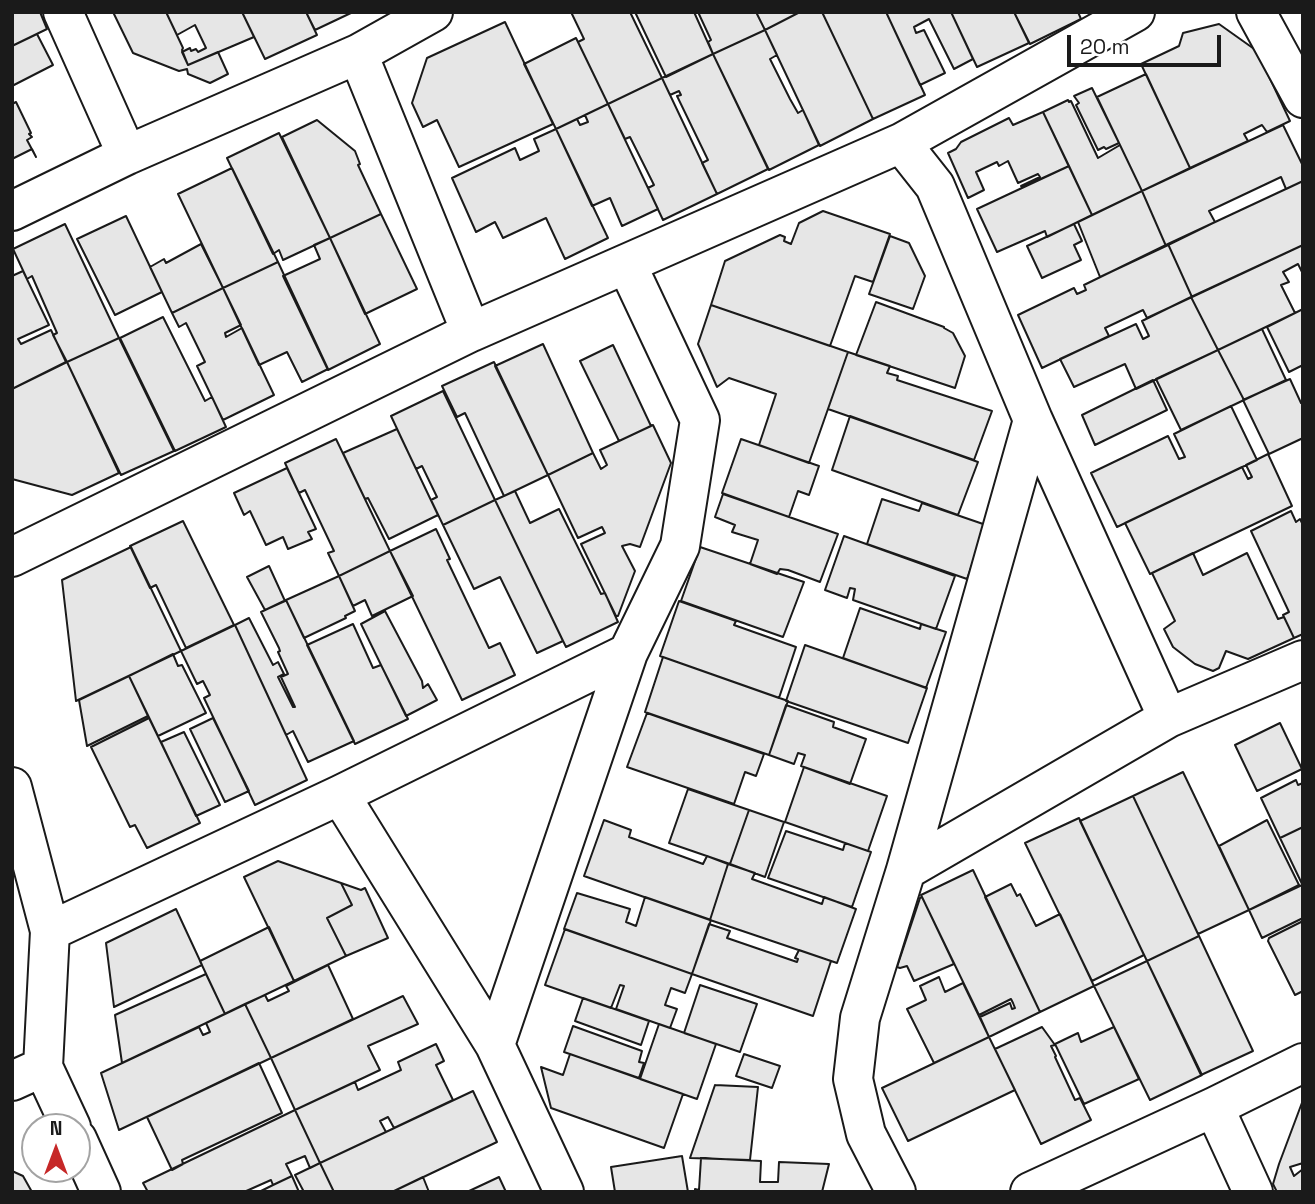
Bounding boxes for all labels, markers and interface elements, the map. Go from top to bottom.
scale bar [1070,21,1224,65]
text: 20 m [1080,33,1130,60]
north arrow [21,1113,91,1183]
text: N [50,1116,62,1141]

